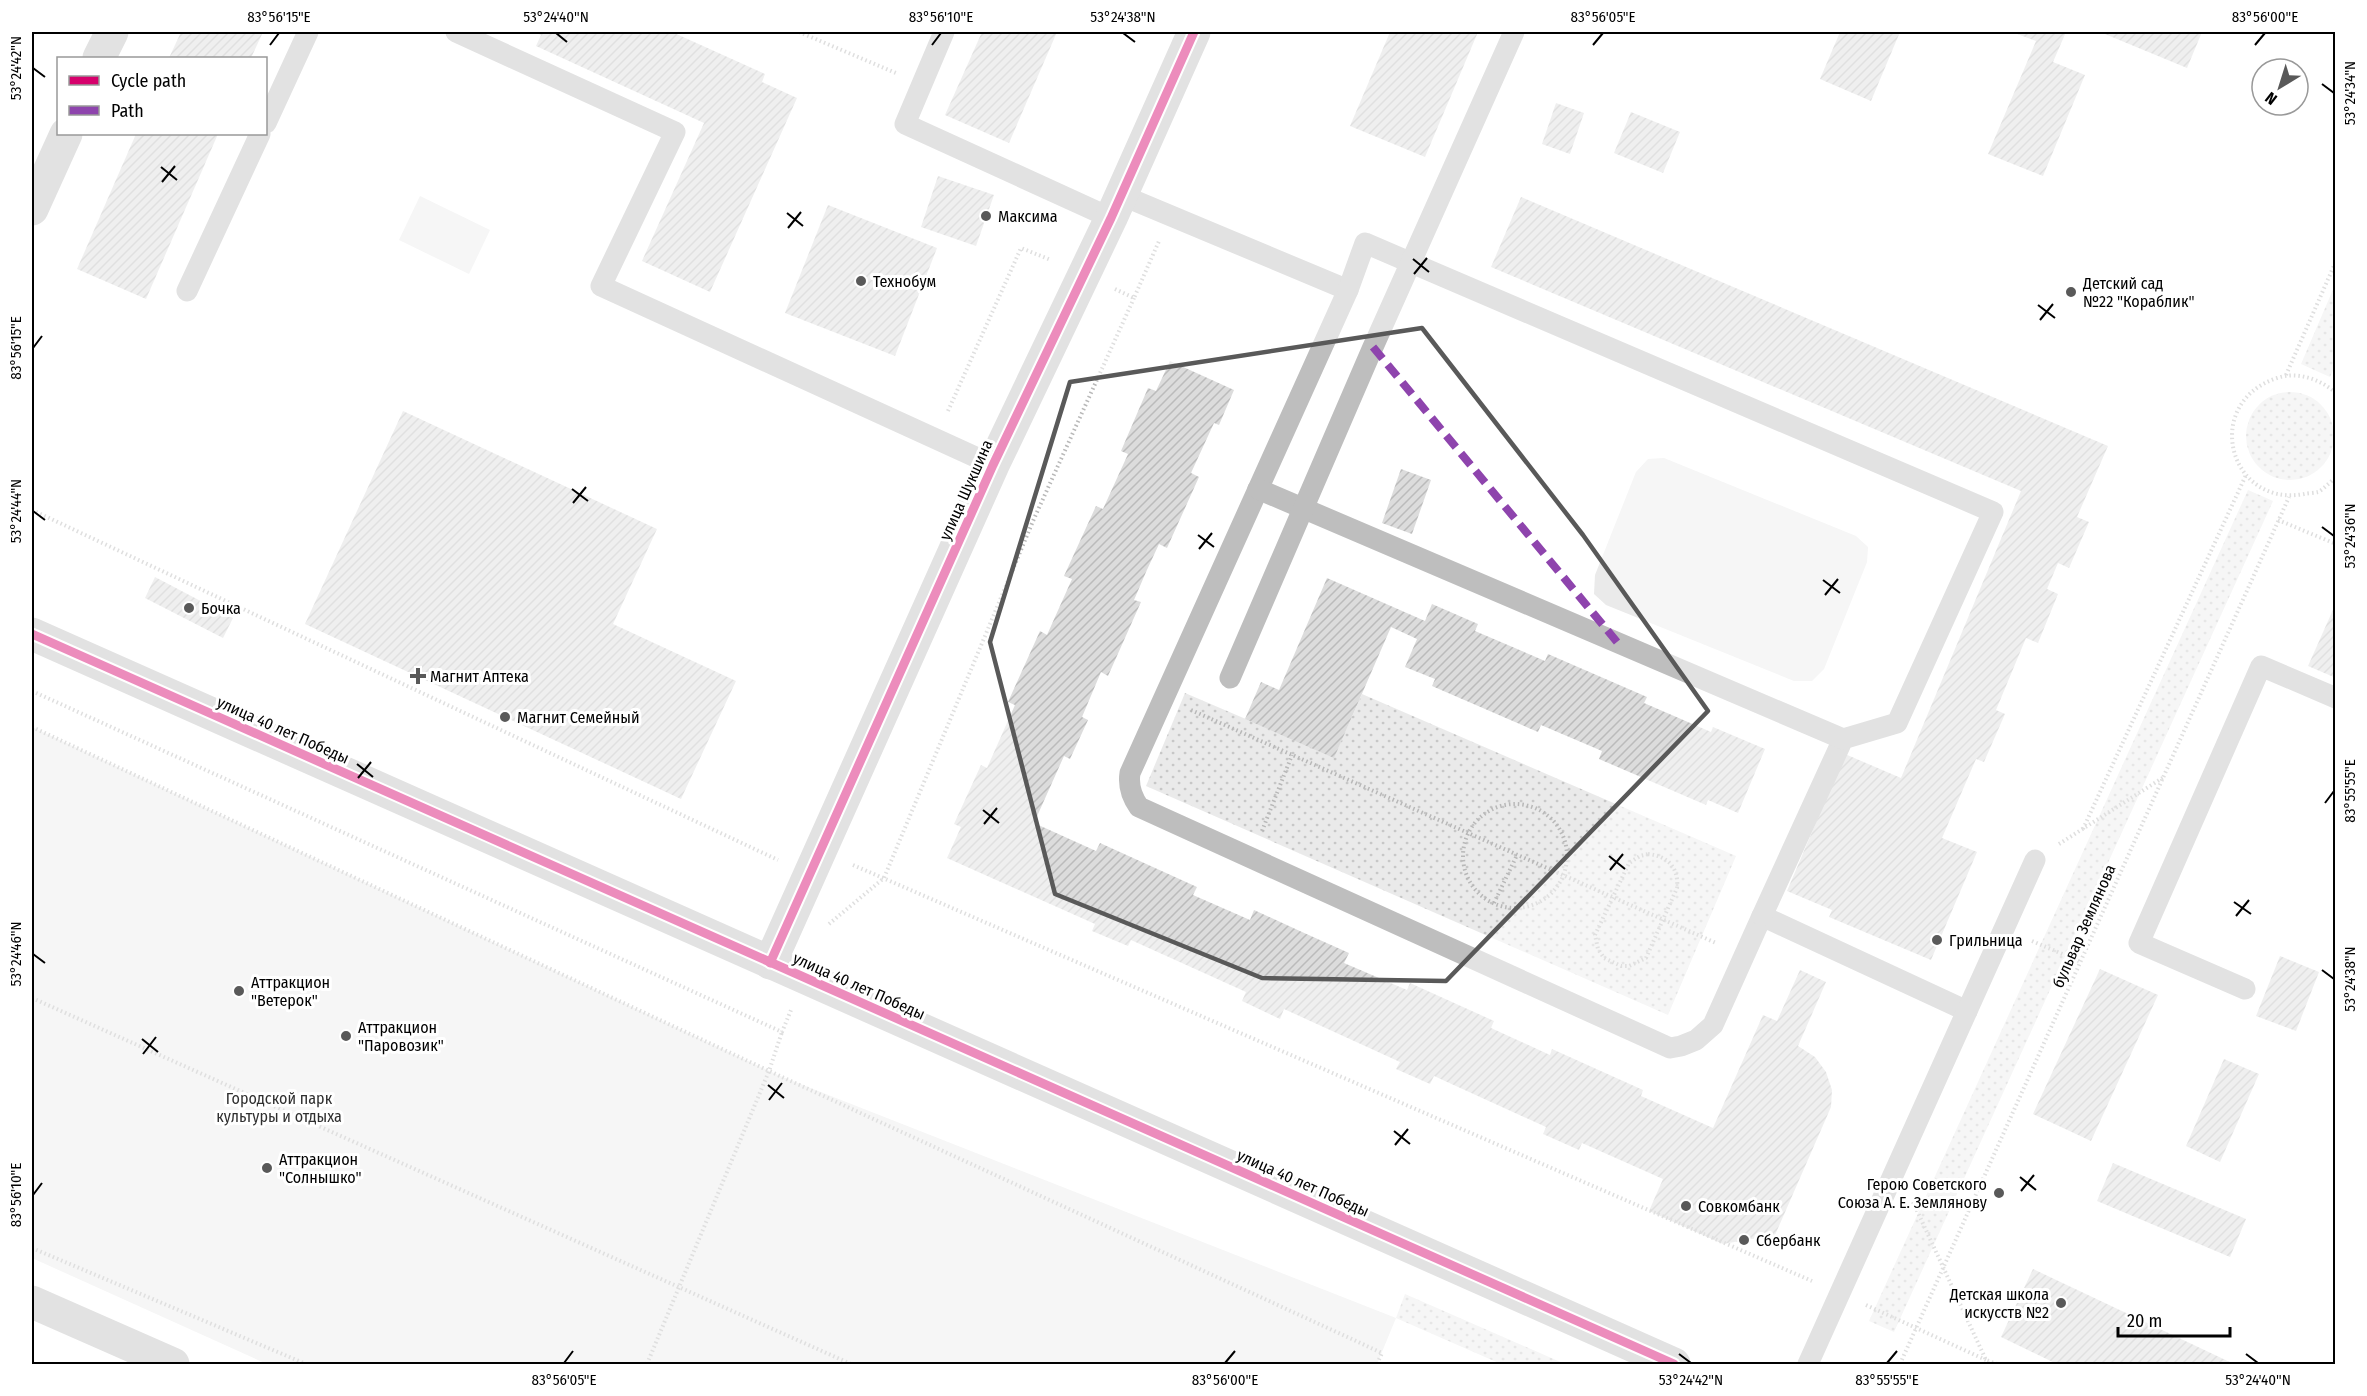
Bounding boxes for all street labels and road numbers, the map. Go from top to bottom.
street label: улица Шукшина [935,437,997,543]
street label: улица 40 лет Победы [214,692,352,768]
street label: бульвар Землянова [2048,861,2120,991]
street label: улица 40 лет Победы [790,948,928,1024]
street label: улица 40 лет Победы [1234,1145,1372,1221]

